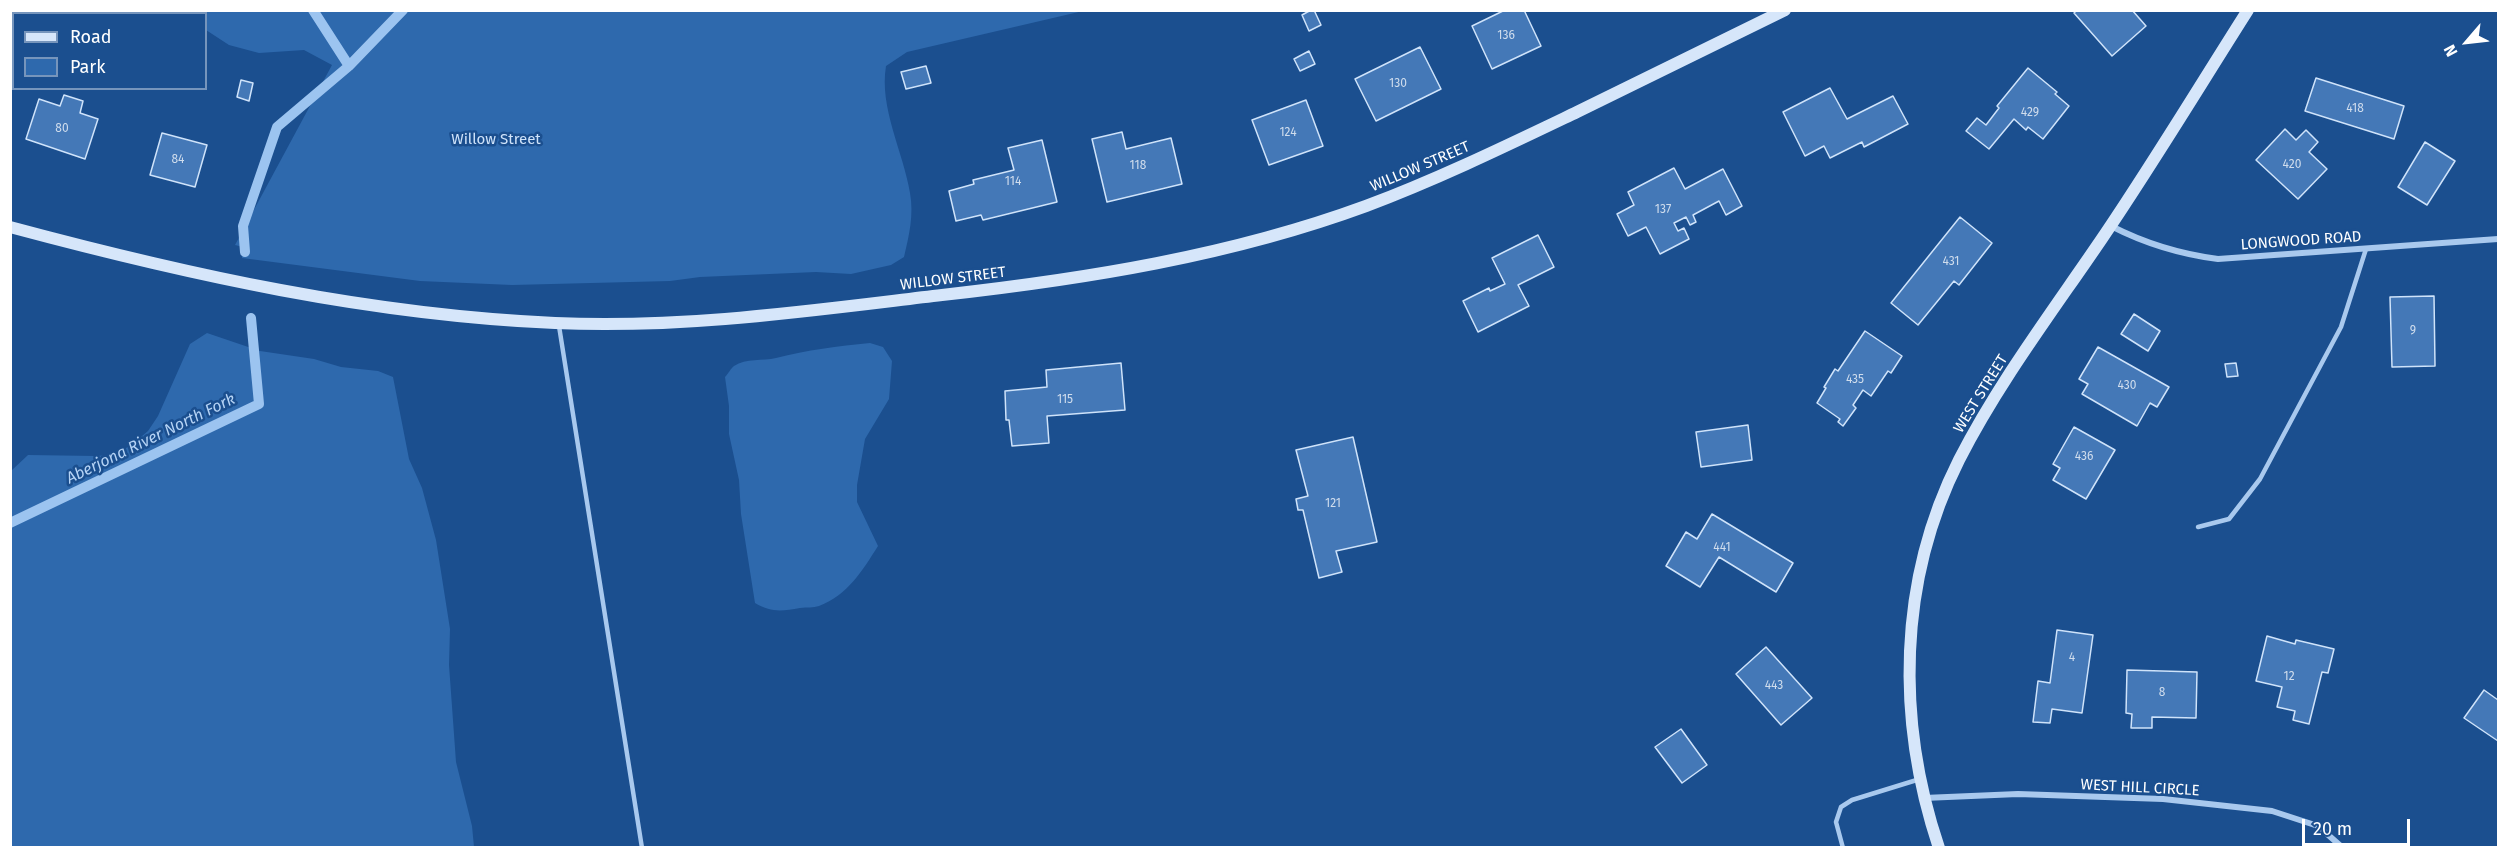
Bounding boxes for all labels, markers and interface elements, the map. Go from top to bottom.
legend [12,12,207,90]
north arrow [2437,12,2497,72]
text: Road [70,26,112,48]
house number: 136 [1497,29,1515,43]
text: N [2440,42,2462,60]
text: Park [70,56,105,78]
house number: 130 [1389,77,1407,91]
house number: 418 [2346,102,2364,116]
house number: 429 [2021,106,2039,120]
house number: 80 [55,122,69,136]
house number: 124 [1279,126,1297,140]
park label: Willow Street [451,131,541,149]
street label: WILLOW STREET [1368,138,1472,196]
house number: 84 [172,153,184,167]
house number: 420 [2283,158,2301,172]
house number: 118 [1130,159,1146,173]
house number: 114 [1005,175,1021,189]
house number: 137 [1655,203,1671,217]
street label: LONGWOOD ROAD [2240,228,2362,254]
house number: 431 [1942,255,1960,269]
street label: WILLOW STREET [899,264,1007,294]
house number: 9 [2410,324,2416,338]
street label: WEST STREET [1950,352,2012,436]
house number: 435 [1846,373,1864,387]
house number: 430 [2118,379,2136,393]
water label: Aberjona River North Fork [63,390,239,488]
house number: 115 [1057,393,1073,407]
house number: 436 [2075,450,2093,464]
house number: 121 [1325,497,1341,511]
house number: 441 [1713,541,1731,555]
house number: 4 [2069,651,2075,665]
house number: 12 [2283,670,2295,684]
house number: 443 [1765,679,1783,693]
house number: 8 [2159,686,2165,700]
street label: WEST HILL CIRCLE [2080,776,2200,800]
scale bar [2305,807,2413,845]
text: 20 m [2313,818,2352,840]

